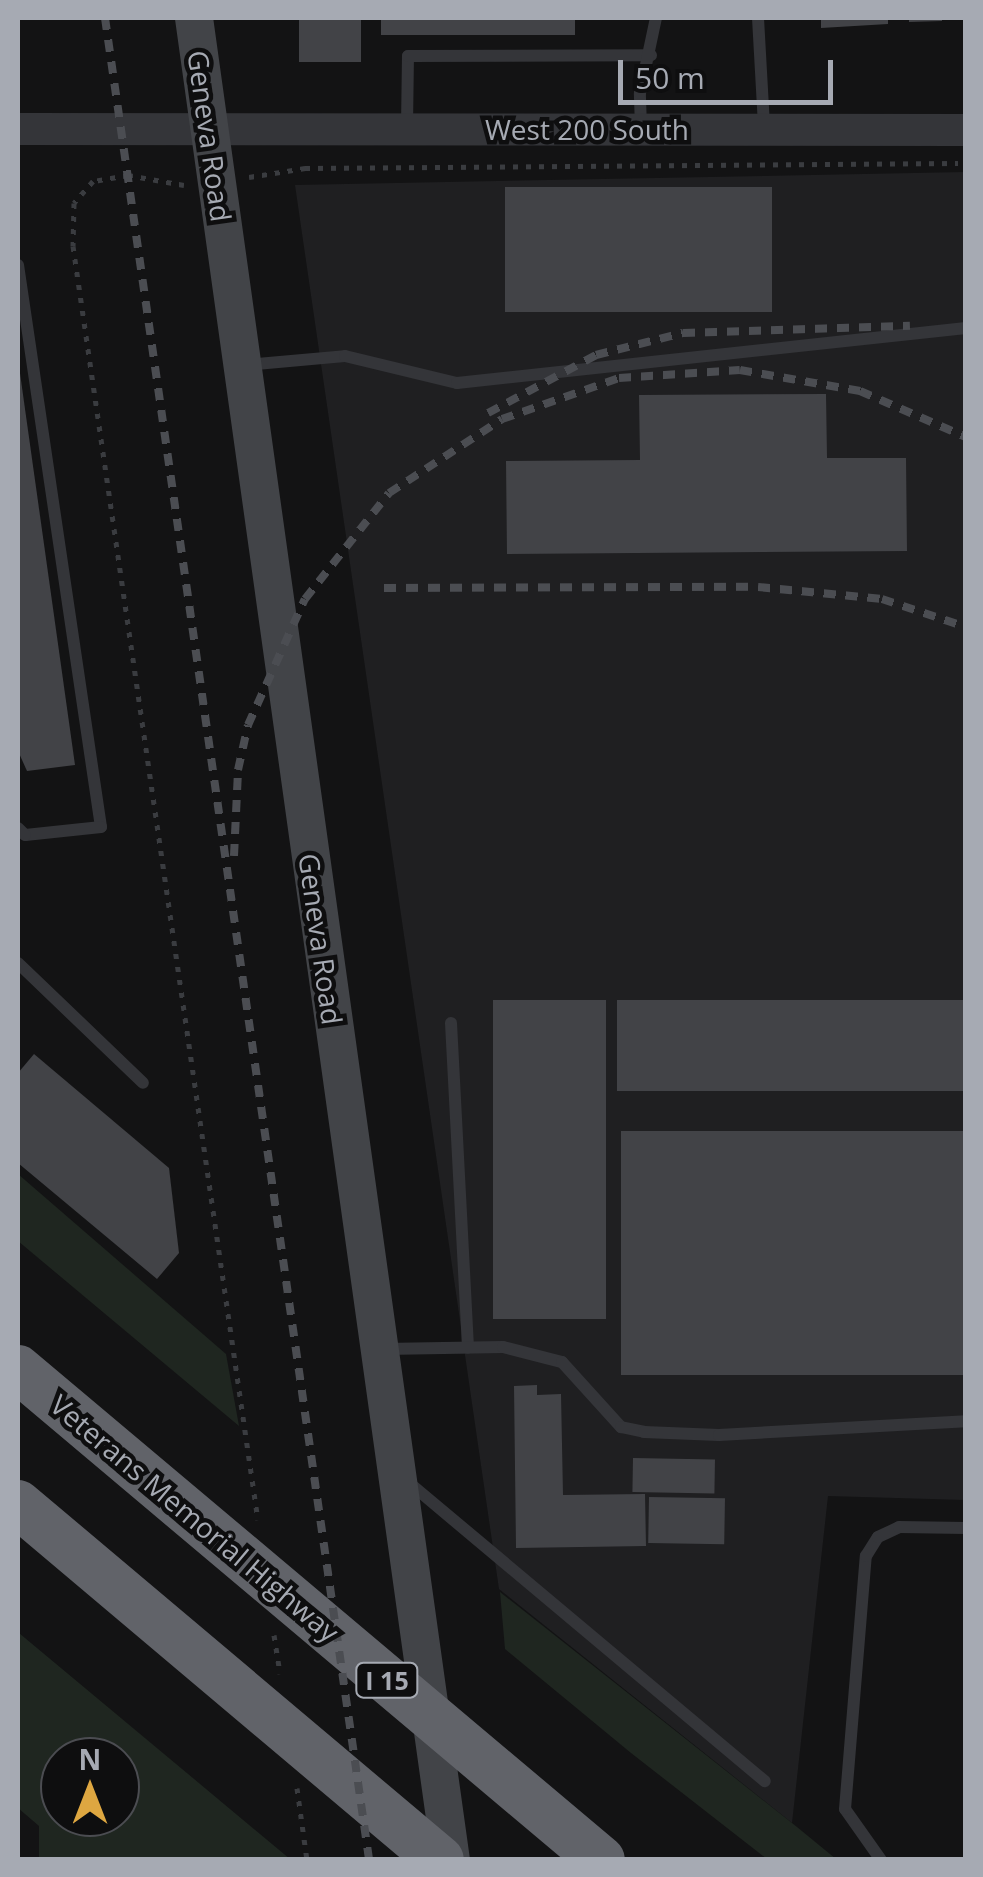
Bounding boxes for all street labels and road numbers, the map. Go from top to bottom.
street label: Geneva Road [181,48,239,224]
street label: West 200 South [485,112,689,146]
street label: Geneva Road [292,851,350,1027]
street label: Veterans Memorial Highway [44,1387,346,1649]
road number: I 15 [354,1660,420,1700]

